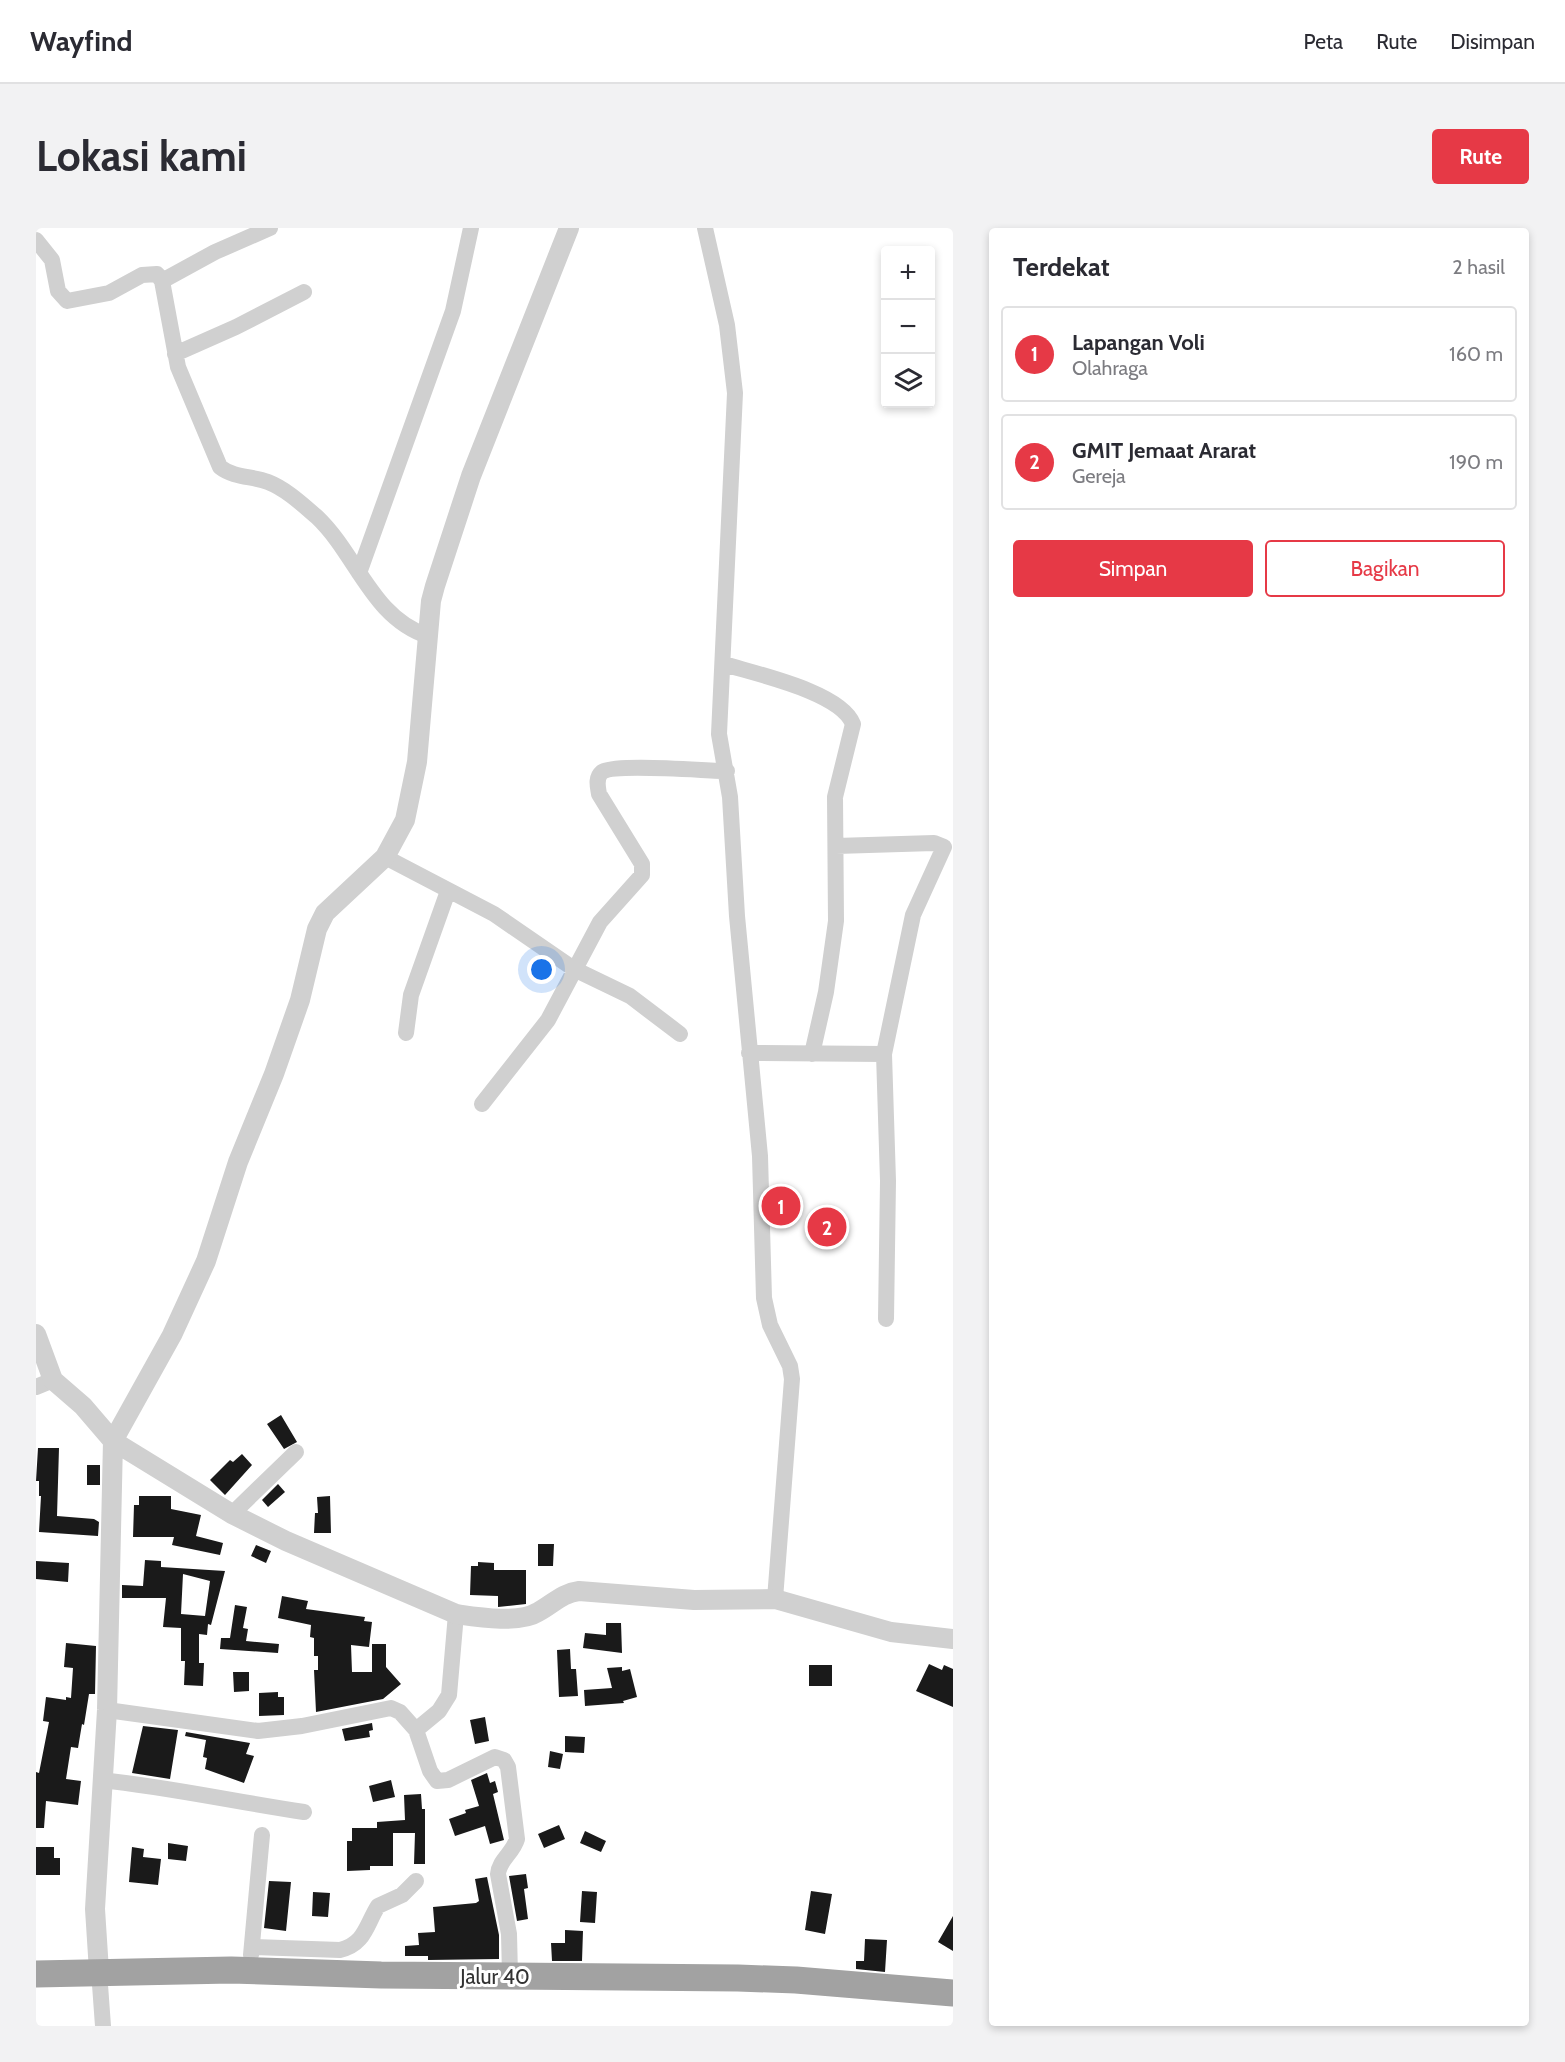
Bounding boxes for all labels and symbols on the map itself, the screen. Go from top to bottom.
your location [527,955,556,984]
pin: 1 [762,1184,800,1228]
pin: 2 [808,1204,846,1250]
street label: Jalur 40 [459,1964,530,1989]

